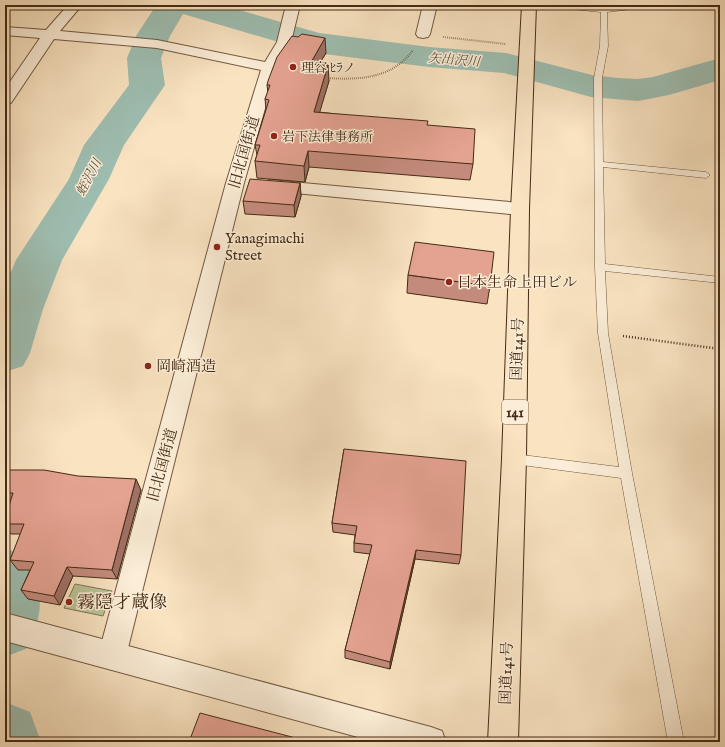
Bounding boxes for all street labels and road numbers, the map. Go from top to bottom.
street label: 旧北国街道 [225,113,264,191]
street label: 国道141号 [507,317,528,381]
road number: 141 [502,400,528,424]
street label: 旧北国街道 [144,426,181,504]
street label: 国道141号 [496,641,517,705]

